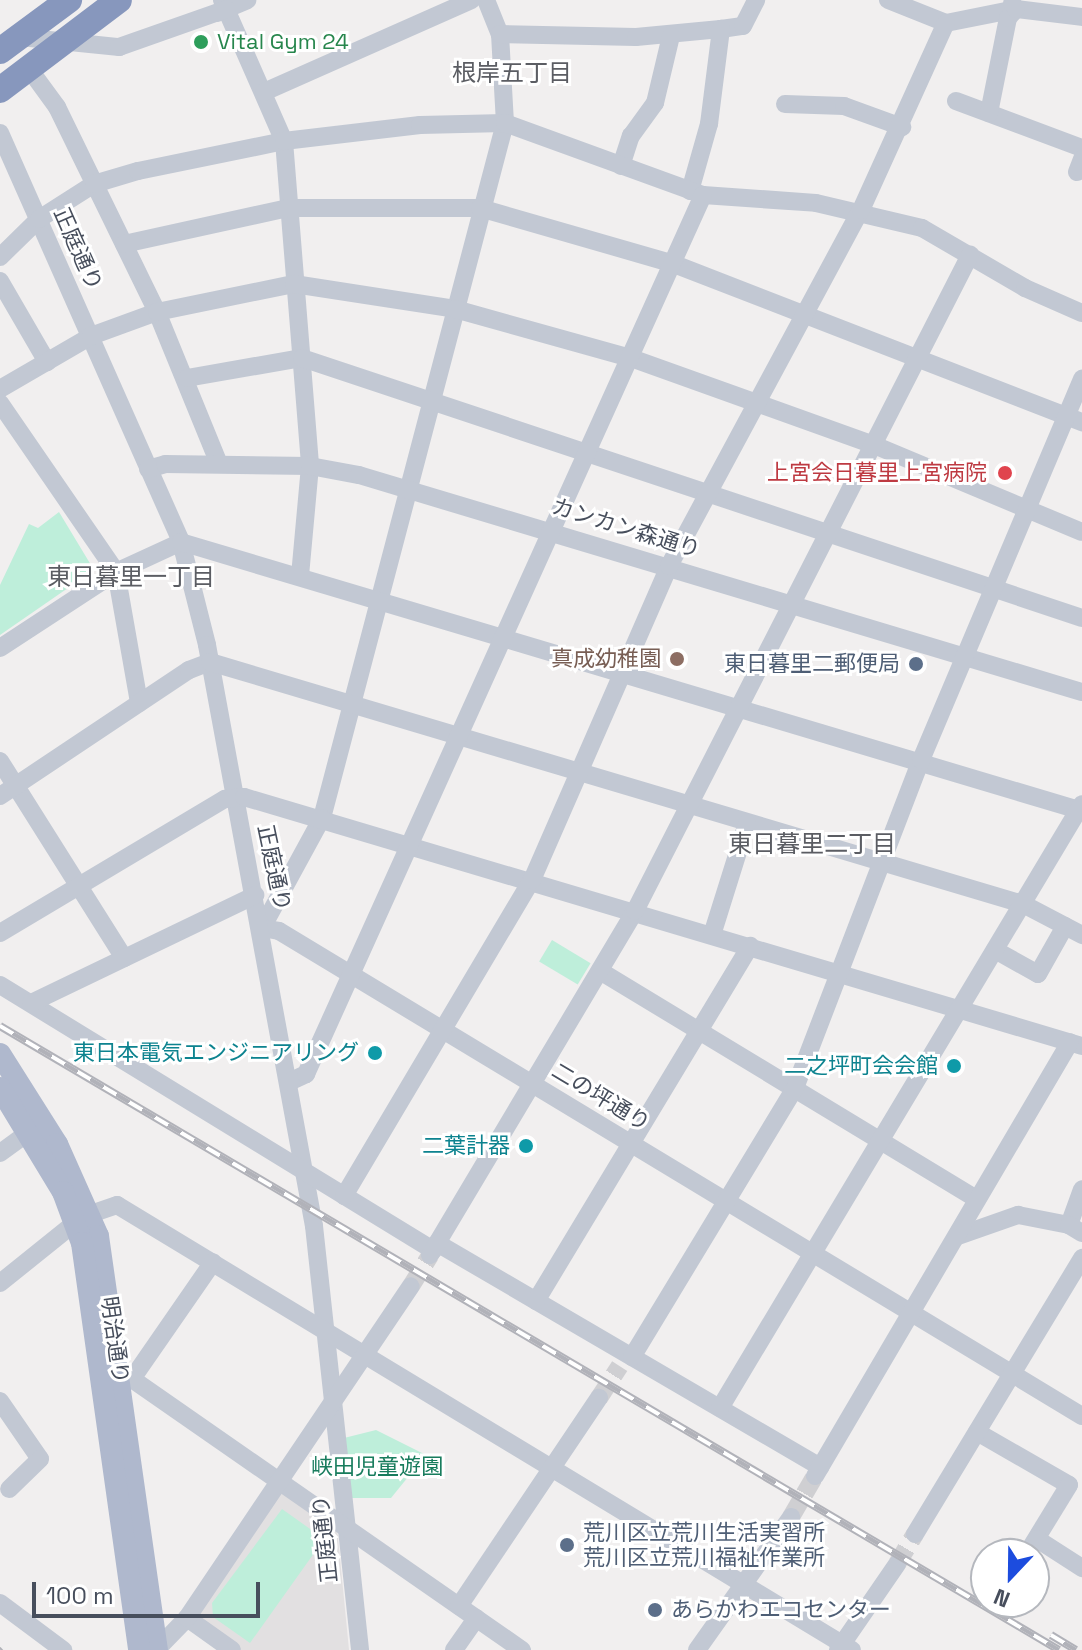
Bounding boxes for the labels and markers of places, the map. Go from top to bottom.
place label: Vital Gym 24 [217,29,349,55]
marker: Vital Gym 24 [192,33,210,51]
place label: 上宮会日暮里上宮病院 [767,460,987,486]
marker: 上宮会日暮里上宮病院 [994,462,1016,484]
place label: 真成幼稚園 [551,646,661,672]
marker: 真成幼稚園 [668,650,686,668]
place label: 東日暮里二郵便局 [724,651,900,677]
marker: 東日暮里二郵便局 [907,655,925,673]
place label: 東日本電気エンジニアリング [73,1040,359,1066]
marker: 東日本電気エンジニアリング [366,1044,384,1062]
place label: 二之坪町会会館 [784,1053,938,1079]
marker: 二之坪町会会館 [945,1057,963,1075]
place label: 二葉計器 [422,1133,510,1159]
marker: 二葉計器 [517,1137,535,1155]
place label: 荒川区立荒川生活実習所 荒川区立荒川福祉作業所 [583,1519,825,1570]
marker: 荒川区立荒川生活実習所 荒川区立荒川福祉作業所 [558,1536,576,1554]
place label: あらかわエコセンター [671,1597,891,1623]
marker: あらかわエコセンター [646,1601,664,1619]

